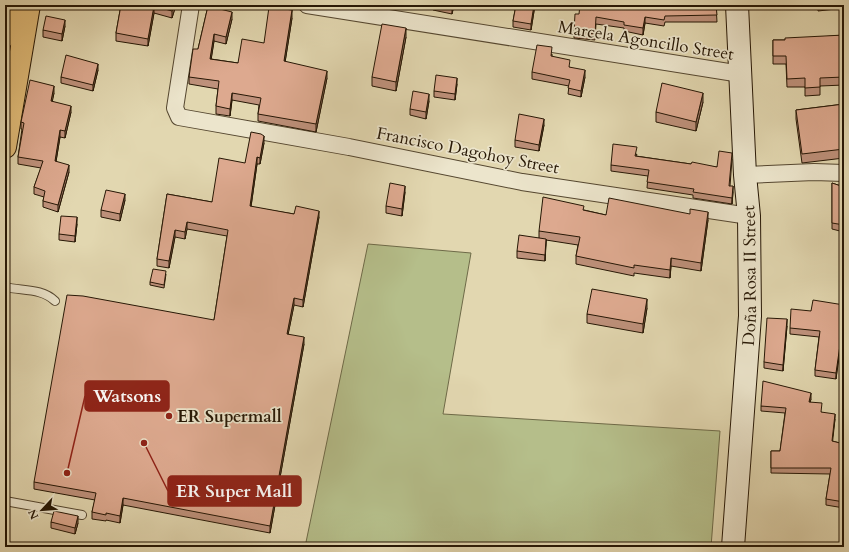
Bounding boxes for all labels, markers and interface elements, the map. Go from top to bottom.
street label: Marcela Agoncillo Street [556,15,736,66]
street label: Francisco Dagohoy Street [375,122,562,180]
street label: Doña Rosa II Street [737,204,762,347]
callout: Watsons [85,381,169,411]
text: Watsons [92,384,161,409]
place label: ER Supermall [177,405,282,428]
marker: ER Supermall [164,411,174,421]
callout: ER Super Mall [168,476,301,506]
text: ER Super Mall [176,479,292,504]
north arrow [22,490,62,530]
text: N [24,506,42,522]

